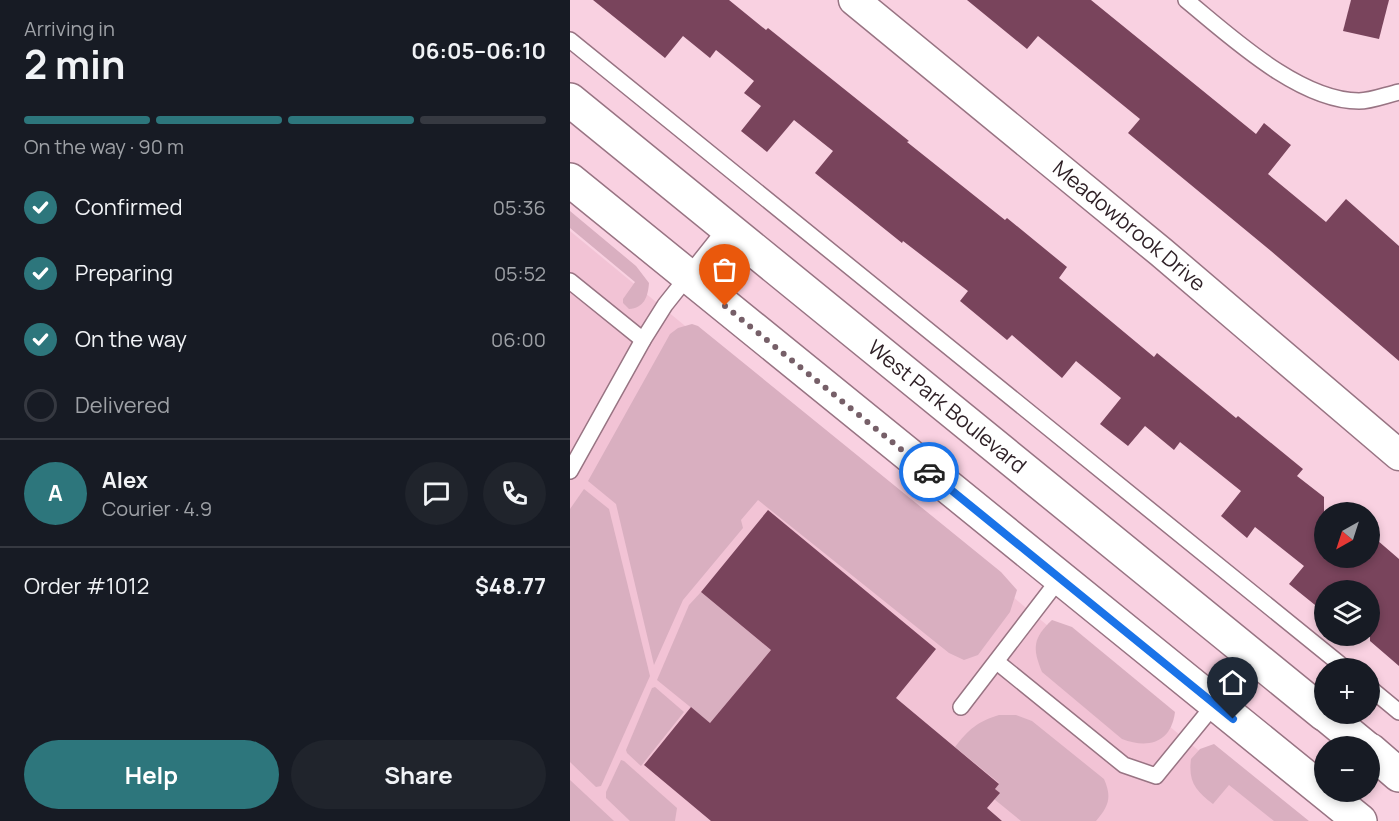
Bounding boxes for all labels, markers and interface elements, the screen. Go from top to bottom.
text: Arriving in [24,15,115,42]
text: 06:05–06:10 [411,36,546,66]
text: 2 min [24,37,125,91]
text: On the way · 90 m [24,133,184,160]
street label: Meadowbrook Drive [1047,154,1212,297]
icon: check [24,191,57,224]
text: Confirmed [75,192,183,222]
text: 05:36 [493,194,546,221]
pin [699,244,750,306]
icon: bag [708,253,741,286]
icon: check [24,257,57,290]
text: Preparing [75,258,173,288]
text: 05:52 [494,260,546,287]
icon: check [24,323,57,356]
text: On the way [75,324,187,354]
text: 06:00 [491,326,546,353]
street label: West Park Boulevard [862,333,1033,479]
text: Delivered [75,390,170,420]
courier [899,442,959,502]
icon: car [913,456,946,489]
button: chat [405,462,468,525]
button: phone [483,462,546,525]
text: Alex [102,465,148,495]
text: A [48,478,63,508]
text: Courier · 4.9 [102,495,212,522]
north arrow [1314,502,1380,568]
map controls [1314,502,1380,802]
text: Order #1012 [24,571,149,601]
text: $48.77 [475,571,546,601]
button: layers [1314,580,1380,646]
pin [1207,657,1258,719]
button: + [1314,658,1380,724]
icon: home [1216,666,1249,699]
button: − [1314,736,1380,802]
button: Help [24,740,279,809]
button: Share [291,740,546,809]

